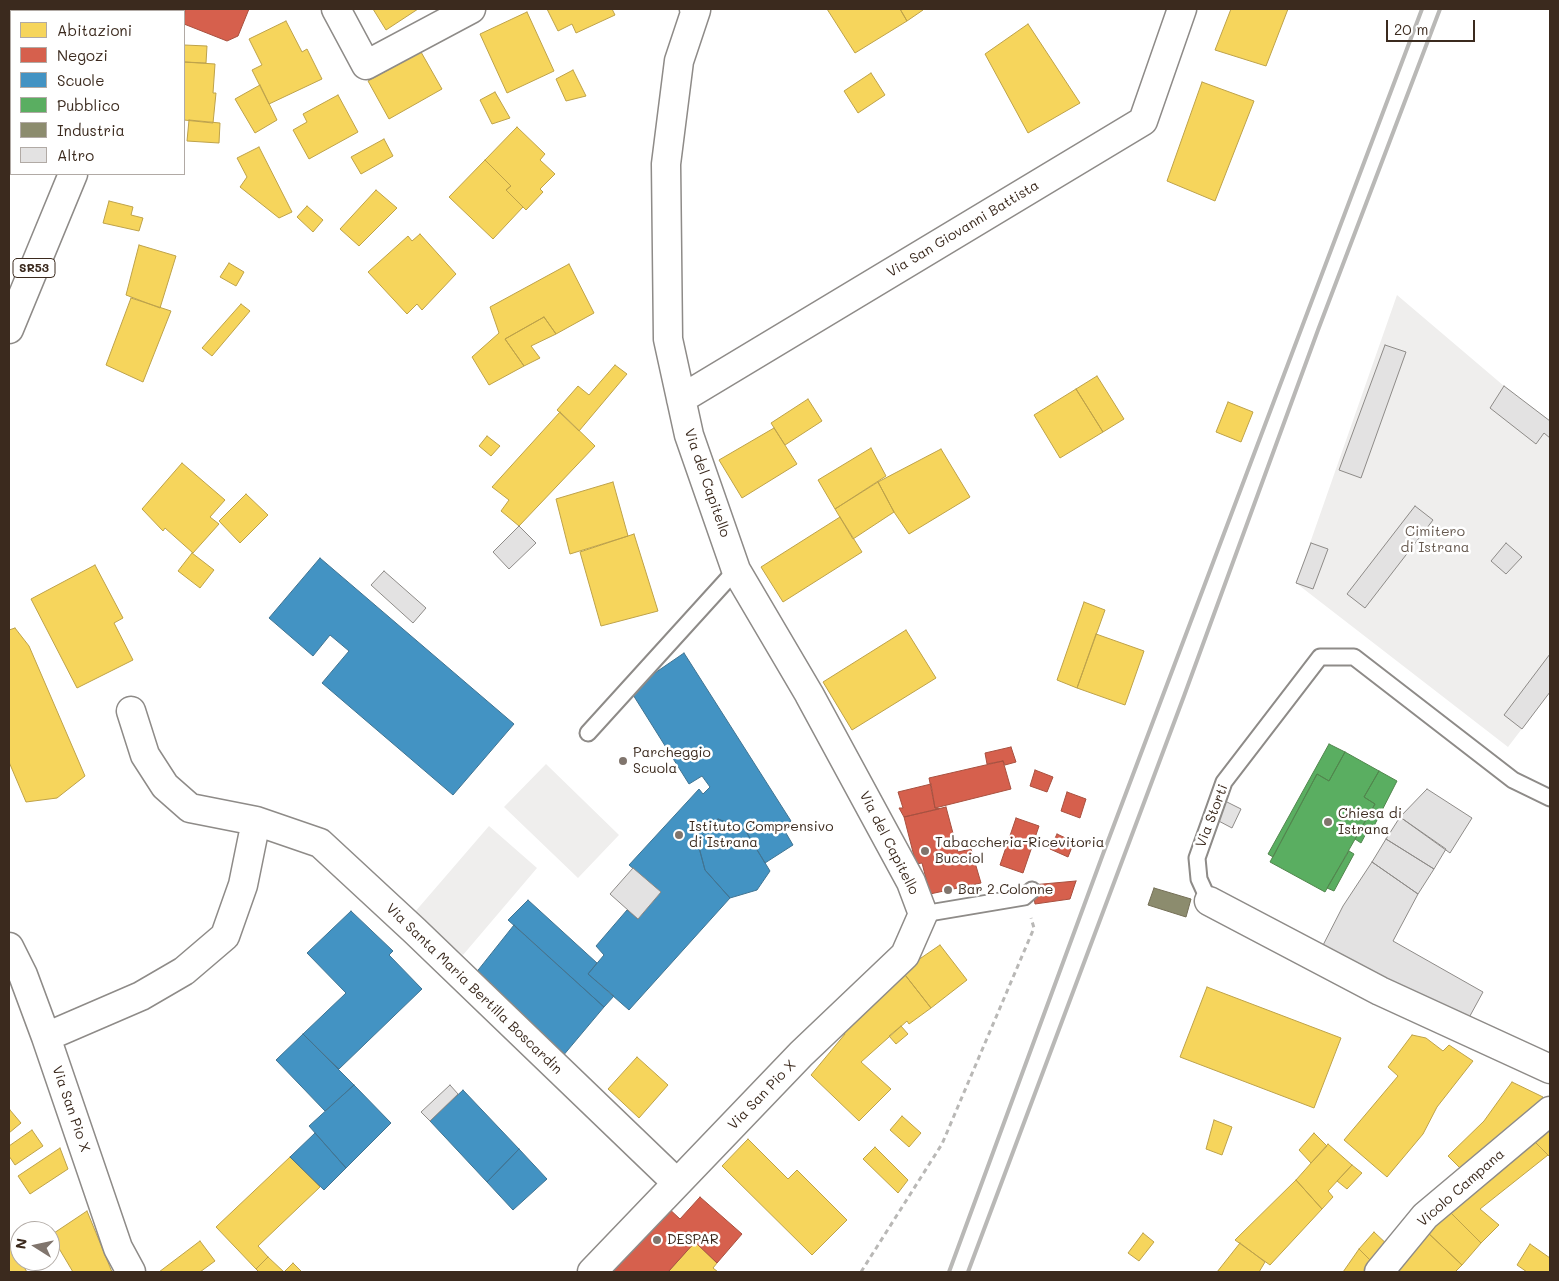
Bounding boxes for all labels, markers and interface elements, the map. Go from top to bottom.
legend [10,10,185,175]
scale bar [1389,10,1478,42]
text: 20 m [1394,19,1428,39]
text: Abitazioni [57,20,132,40]
text: Negozi [57,45,108,65]
text: Scuole [57,70,104,90]
text: Pubblico [57,95,120,115]
text: Industria [57,120,125,140]
text: Altro [57,145,94,165]
street label: Via San Giovanni Battista [884,177,1042,281]
road number: SR53 [13,258,55,278]
street label: Via del Capitello [681,426,733,540]
park label: Cimitero di Istrana [1401,524,1469,556]
place label: Parcheggio Scuola [633,745,711,778]
marker: Parcheggio Scuola [617,755,629,767]
street label: Via Storti [1192,782,1232,850]
street label: Via del Capitello [856,788,922,898]
place label: Chiesa di Istrana [1338,806,1402,839]
marker: Chiesa di Istrana [1322,816,1334,828]
place label: Istituto Comprensivo di Istrana [689,819,833,852]
marker: Istituto Comprensivo di Istrana [673,829,685,841]
place label: Tabaccheria-Ricevitoria Bucciol [935,835,1104,868]
marker: Tabaccheria-Ricevitoria Bucciol [919,845,931,857]
place label: Bar 2 Colonne [958,882,1053,898]
marker: Bar 2 Colonne [942,884,954,896]
street label: Via Santa Maria Bertilla Boscardin [382,900,566,1078]
street label: Via San Pio X [725,1057,799,1133]
street label: Via San Pio X [48,1064,94,1154]
street label: Vicolo Campana [1414,1146,1508,1230]
north arrow [10,1221,60,1271]
place label: DESPAR [667,1232,719,1248]
marker: DESPAR [651,1234,663,1246]
text: N [10,1237,31,1250]

